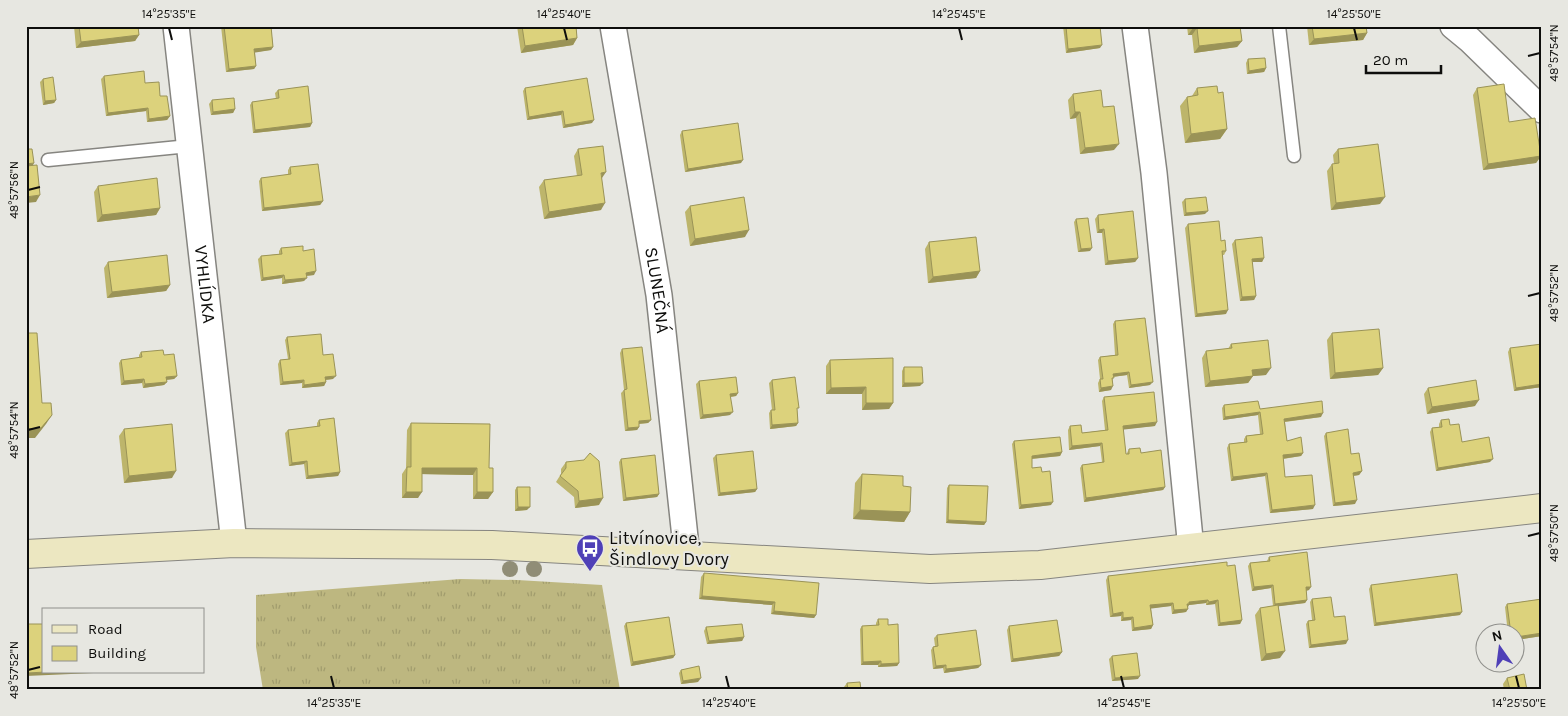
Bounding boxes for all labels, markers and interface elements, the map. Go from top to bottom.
text: 14°25'35"E [142,7,196,21]
text: 14°25'40"E [537,7,591,21]
text: 14°25'45"E [932,7,986,21]
text: 14°25'50"E [1327,7,1381,21]
text: 48°57'54"N [1547,24,1561,82]
scale bar [1366,42,1440,74]
text: 20 m [1373,51,1408,69]
text: 48°57'56"N [7,161,21,219]
street label: VYHLÍDKA [190,244,220,325]
street label: SLUNEČNÁ [640,245,675,335]
text: 48°57'52"N [1547,264,1561,322]
text: 48°57'54"N [7,401,21,459]
text: 48°57'50"N [1547,504,1561,562]
place label: Litvínovice, Šindlovy Dvory [609,527,730,570]
bus stop icon: Litvínovice, Šindlovy Dvory [575,533,605,572]
legend [42,608,205,674]
text: Road [88,620,123,638]
north arrow [1476,624,1526,674]
text: N [1490,626,1504,645]
text: 48°57'52"N [7,641,21,699]
text: Building [88,644,146,662]
text: 14°25'35"E [307,696,361,710]
text: 14°25'40"E [702,696,756,710]
text: 14°25'45"E [1097,696,1151,710]
text: 14°25'50"E [1492,696,1546,710]

